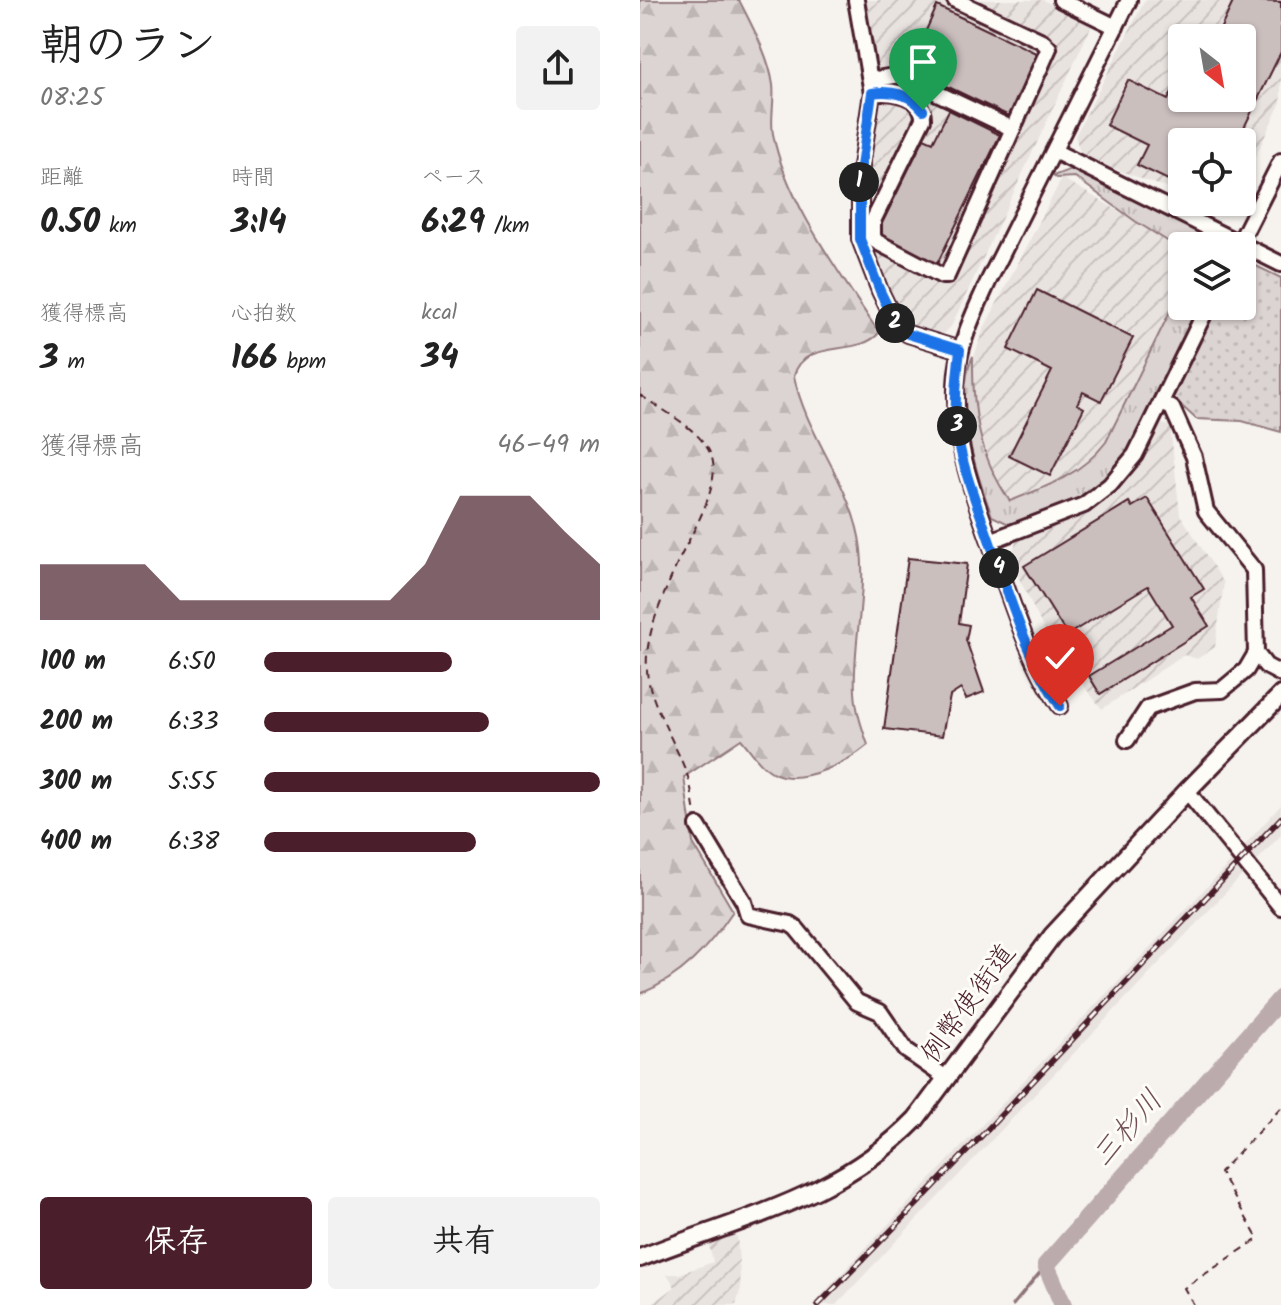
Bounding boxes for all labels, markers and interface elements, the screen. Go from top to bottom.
text: 朝のラン [40,12,216,82]
north arrow [1168,24,1256,112]
map controls [1168,24,1256,320]
button: share [516,26,600,110]
pin [889,28,957,110]
icon: arrive [901,40,945,84]
text: 08:25 [40,77,104,119]
button: locate [1168,128,1256,216]
text: 距離 [40,161,84,196]
text: 時間 [231,161,275,196]
text: ペース [421,161,486,196]
pin: 1 [839,162,879,202]
text: 1 [856,164,862,199]
text: 0.50 [40,196,100,250]
text: 3:14 [231,196,286,250]
text: 6:29 [421,196,485,250]
text: km [100,209,137,244]
text: /km [485,209,530,244]
button: layers [1168,232,1256,320]
text: kcal [421,296,457,331]
text: 獲得標高 [40,297,128,332]
text: 心拍数 [231,297,297,332]
pin: 2 [875,303,915,343]
text: 2 [889,305,901,340]
text: 34 [421,331,458,385]
text: 3 [40,332,59,386]
text: 166 [231,332,278,386]
text: m [59,345,85,380]
text: bpm [278,345,326,380]
pin: 3 [937,406,977,446]
text: 3 [951,408,963,443]
text: 46–49 m [497,424,600,466]
text: 獲得標高 [40,426,144,468]
pin: 4 [979,548,1019,588]
text: 4 [993,550,1005,585]
pin [1026,624,1094,706]
icon: check [1038,636,1082,680]
text: 100 m [40,641,106,683]
text: 6:50 [168,641,216,683]
text: 200 m [40,701,113,743]
text: 6:33 [168,701,219,743]
text: 300 m [40,761,112,803]
text: 5:55 [168,761,216,803]
text: 400 m [40,821,112,863]
text: 6:38 [168,821,219,863]
street label: 例幣使街道 [910,934,1028,1074]
water label: 三杉川 [1080,1079,1176,1179]
button: 保存 [40,1197,312,1289]
button: 共有 [328,1197,600,1289]

